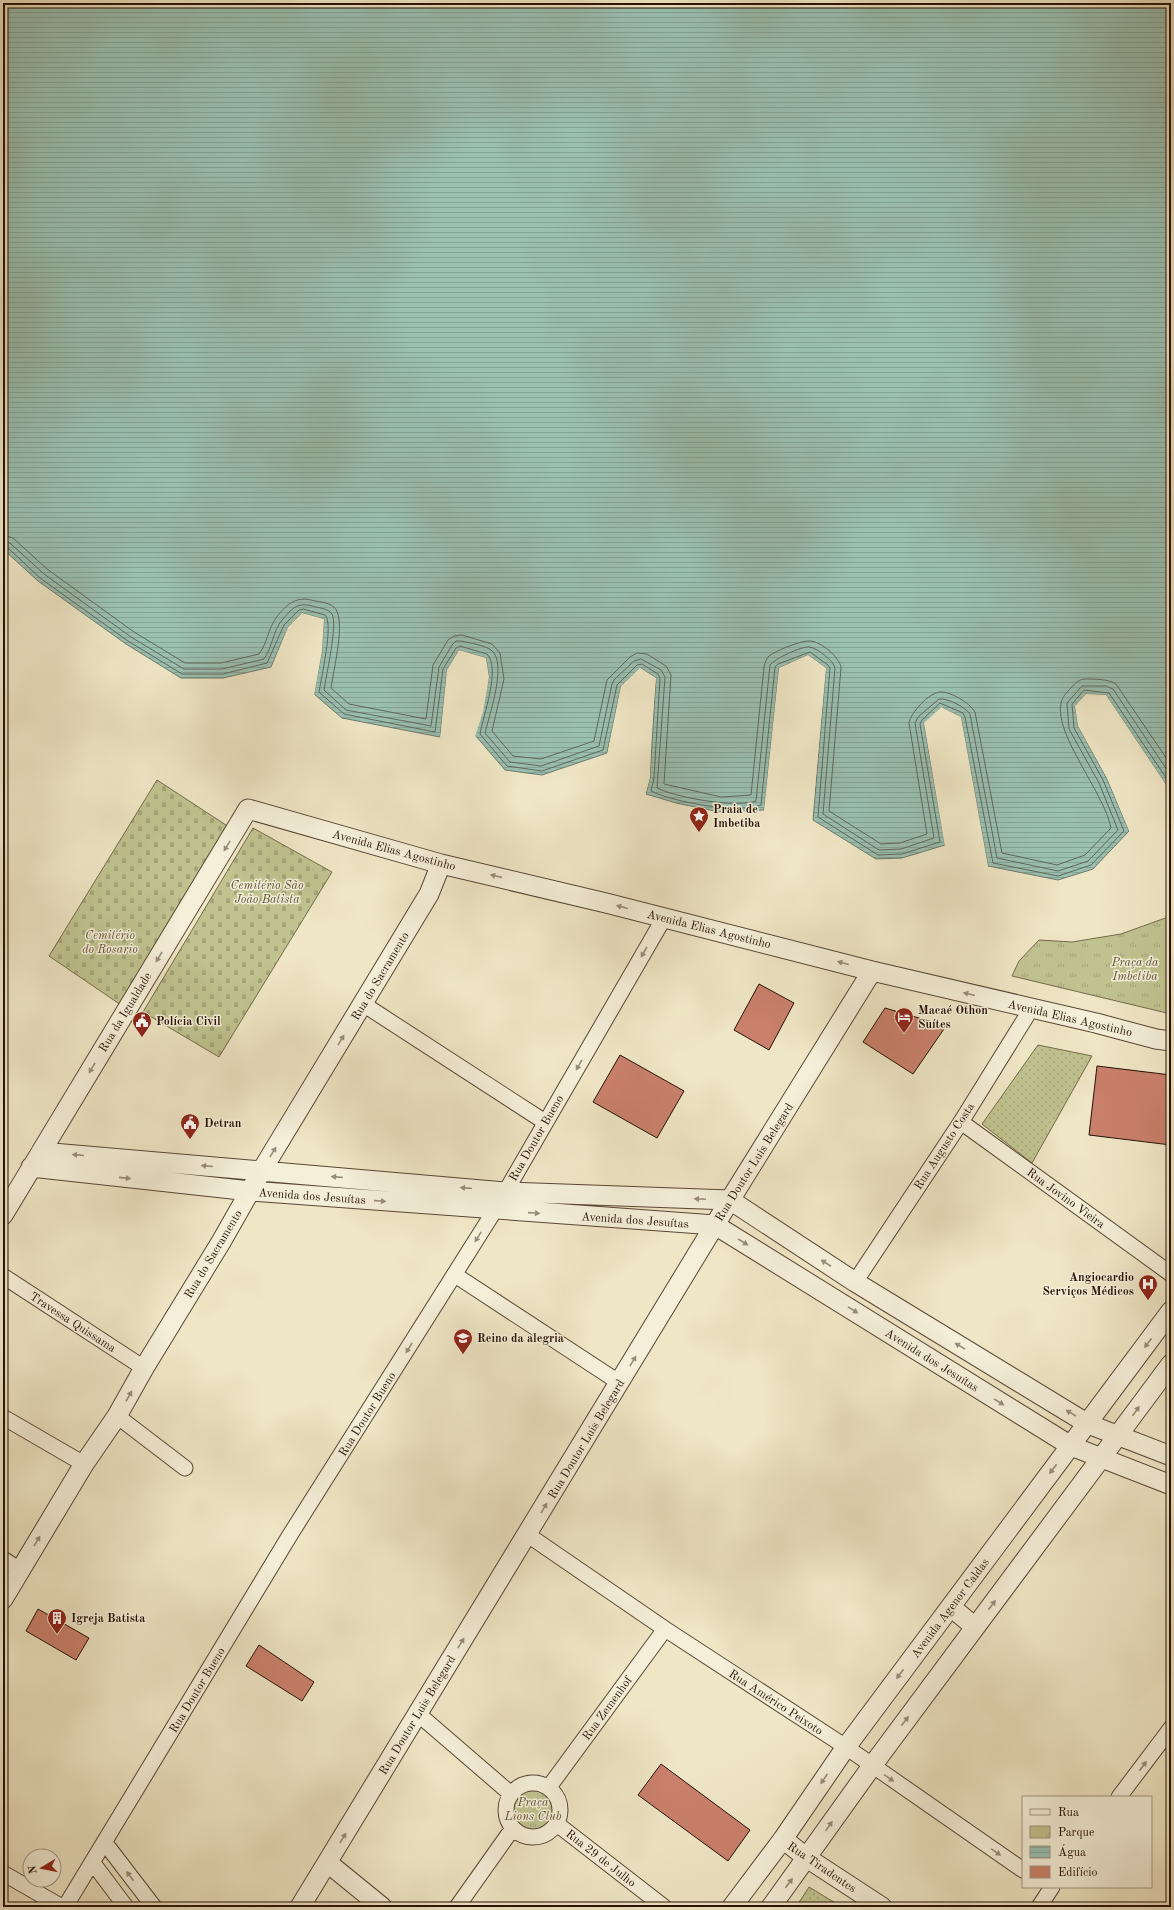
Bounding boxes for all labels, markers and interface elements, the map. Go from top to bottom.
place label: Praia de Imbetiba [713,804,760,830]
place icon: Praia de Imbetiba [688,805,710,833]
street label: Avenida Elias Agostinho [331,829,457,873]
one-way arrow [223,840,230,852]
one-way arrow [490,873,502,879]
park label: Cemitério São João Batista [231,880,304,906]
one-way arrow [616,904,628,910]
street label: Avenida Elias Agostinho [645,909,772,951]
park label: Cemitério do Rosario [82,930,138,956]
street label: Rua do Sacramento [350,930,412,1023]
one-way arrow [640,946,647,958]
one-way arrow [155,952,163,962]
park label: Praça da Imbetiba [1110,957,1159,983]
one-way arrow [837,960,849,966]
street label: Rua da Igualdade [97,970,155,1054]
one-way arrow [963,990,976,996]
street label: Avenida Elias Agostinho [1006,999,1133,1039]
place label: Macaé Othon Suítes [918,1005,988,1031]
hotel icon: Macaé Othon Suítes [893,1006,915,1034]
public building icon: Polícia Civil [131,1010,153,1038]
place label: Polícia Civil [156,1016,221,1028]
one-way arrow [337,1034,344,1046]
one-way arrow [575,1059,582,1070]
one-way arrow [88,1062,95,1074]
street label: Rua Doutor Bueno [507,1093,566,1184]
street label: Rua Doutor Luis Belegard [713,1101,796,1224]
street label: Rua Augusto Costa [912,1101,977,1192]
public building icon: Detran [179,1112,201,1140]
place label: Detran [204,1118,242,1130]
one-way arrow [270,1146,277,1158]
one-way arrow [72,1152,84,1158]
one-way arrow [201,1162,213,1169]
street label: Rua Jovino Vieira [1024,1167,1107,1231]
one-way arrow [119,1174,131,1181]
one-way arrow [331,1174,343,1180]
one-way arrow [460,1185,472,1192]
street label: Avenida dos Jesuítas [258,1187,366,1207]
one-way arrow [693,1196,706,1202]
one-way arrow [374,1198,386,1205]
street label: Rua do Sacramento [183,1208,245,1301]
one-way arrow [528,1209,540,1216]
street label: Avenida dos Jesuítas [581,1211,689,1231]
one-way arrow [475,1231,482,1243]
one-way arrow [738,1238,748,1246]
one-way arrow [820,1259,831,1267]
place label: Angiocardio Serviços Médicos [1042,1272,1134,1298]
hospital icon: Angiocardio Serviços Médicos [1137,1273,1159,1301]
street label: Travessa Quissama [27,1291,118,1355]
one-way arrow [848,1306,859,1314]
school or university icon: Reino da alegria [452,1327,474,1355]
street label: Avenida dos Jesuítas [883,1327,980,1395]
place label: Reino da alegria [477,1333,564,1345]
one-way arrow [1144,1337,1152,1348]
one-way arrow [405,1342,413,1353]
one-way arrow [955,1342,965,1350]
one-way arrow [629,1356,637,1366]
street label: Rua Doutor Bueno [337,1370,399,1459]
street label: Rua Doutor Luis Belegard [546,1378,627,1501]
one-way arrow [125,1390,132,1402]
one-way arrow [993,1398,1005,1405]
one-way arrow [1132,1406,1140,1417]
one-way arrow [1065,1410,1077,1417]
one-way arrow [1049,1464,1058,1475]
one-way arrow [540,1502,547,1514]
one-way arrow [34,1535,41,1547]
street label: Avenida Agenor Caldas [909,1556,992,1661]
one-way arrow [988,1600,996,1611]
building icon: Igreja Batista [46,1607,68,1635]
place label: Igreja Batista [71,1613,145,1625]
one-way arrow [457,1637,464,1649]
street label: Rua Doutor Bueno [168,1646,228,1735]
street label: Rua Doutor Luis Belegard [377,1654,458,1777]
street label: Rua Américo Peixoto [726,1668,825,1738]
one-way arrow [896,1669,905,1680]
street label: Rua Zemenhof [581,1674,635,1743]
one-way arrow [901,1715,910,1726]
one-way arrow [1139,1760,1147,1771]
one-way arrow [820,1774,828,1785]
one-way arrow [884,1774,894,1782]
legend [1022,1796,1152,1888]
park label: Praça Lions Club [503,1797,562,1823]
text: Rua [1058,1807,1079,1819]
one-way arrow [825,1821,833,1831]
text: Parque [1058,1827,1095,1839]
street label: Rua 29 de Julho [563,1828,638,1890]
one-way arrow [340,1832,347,1844]
street label: Rua Tiradentes [785,1840,858,1895]
text: Água [1058,1844,1086,1859]
north arrow [22,1848,62,1888]
one-way arrow [990,1848,1002,1855]
text: N [27,1864,40,1875]
text: Edifício [1058,1867,1097,1879]
one-way arrow [126,1871,134,1881]
one-way arrow [785,1877,793,1888]

